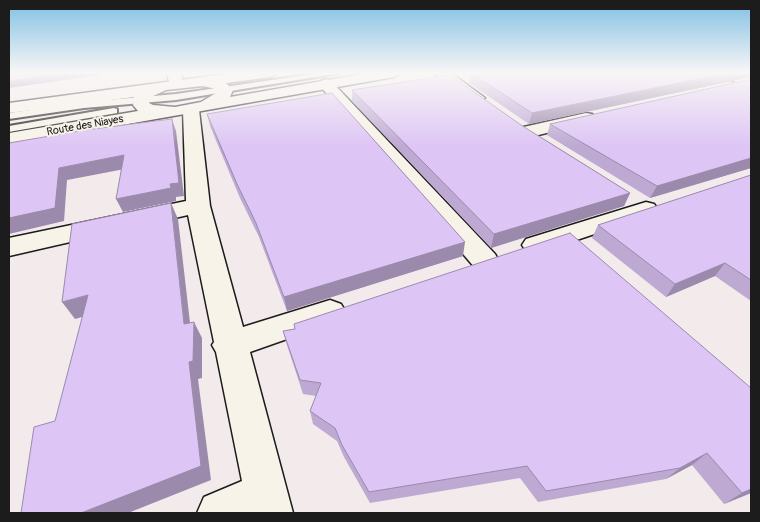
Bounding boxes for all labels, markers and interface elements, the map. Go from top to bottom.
street label: Route des Niayes [46,113,124,139]

